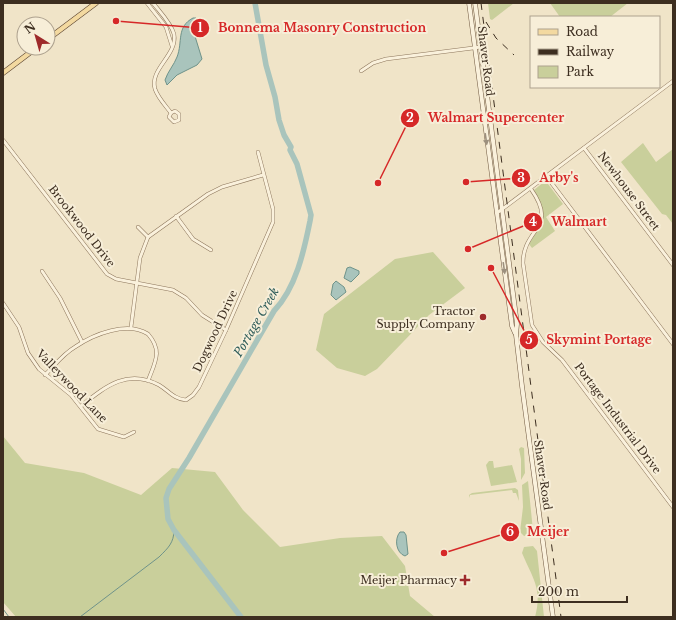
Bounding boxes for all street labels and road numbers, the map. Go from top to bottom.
street label: Shaver Road [475,25,497,98]
street label: Newhouse Street [595,149,664,234]
street label: Brookwood Drive [46,182,118,270]
street label: Dogwood Drive [190,288,240,374]
street label: Valleywood Lane [33,346,110,425]
street label: Portage Industrial Drive [572,360,664,476]
street label: Shaver Road [531,439,555,512]

